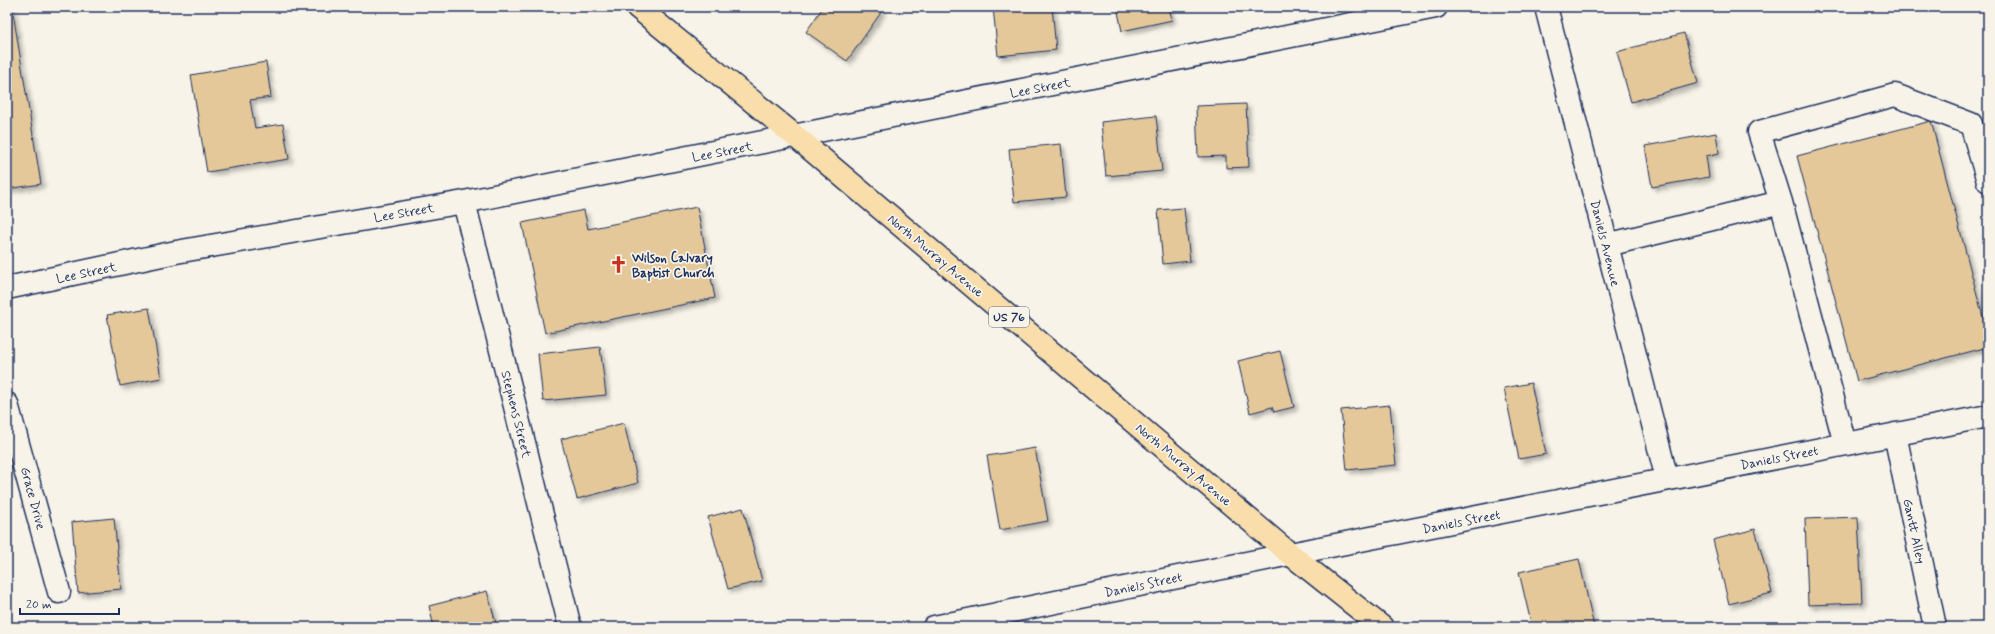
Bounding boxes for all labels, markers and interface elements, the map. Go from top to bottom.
street label: Lee Street [1009,74,1072,103]
street label: Lee Street [691,138,754,167]
street label: Daniels Avenue [1586,198,1623,288]
street label: Lee Street [373,200,436,227]
street label: North Murray Avenue [883,211,987,301]
place label: Wilson Calvary Baptist Church [631,250,715,282]
church icon: Wilson Calvary Baptist Church [609,254,629,274]
street label: Lee Street [55,259,118,288]
road number: US 76 [989,307,1029,327]
street label: Stephens Street [497,369,535,460]
street label: North Murray Avenue [1131,420,1235,510]
street label: Daniels Street [1739,443,1820,474]
street label: Grace Drive [16,465,49,532]
street label: Gantt Alley [1898,497,1929,565]
street label: Daniels Street [1421,507,1502,538]
street label: Daniels Street [1103,569,1184,602]
scale bar [20,590,119,616]
text: 20 m [26,597,52,613]

